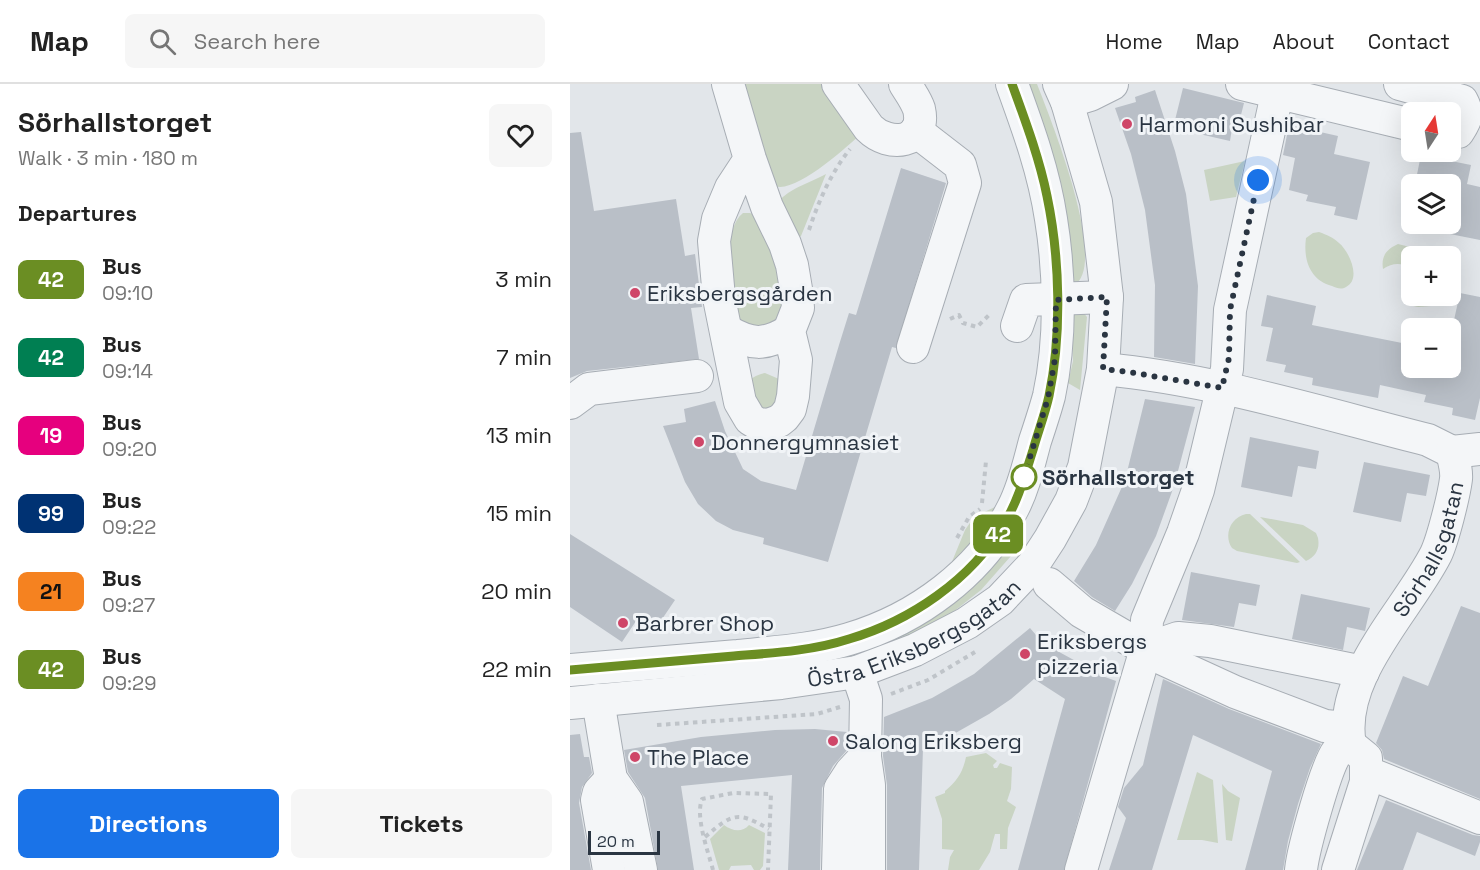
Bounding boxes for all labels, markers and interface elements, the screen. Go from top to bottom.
search box [125,14,545,68]
text: Map [30,23,89,59]
icon: search [146,25,179,58]
text: Search here [194,27,321,55]
text: Home [1105,28,1163,55]
text: Map [1196,28,1240,55]
text: About [1273,28,1335,55]
text: Contact [1368,28,1450,55]
north arrow [1401,102,1461,162]
map controls [1401,102,1461,378]
text: Sörhallstorget [18,104,212,140]
button: heart [489,104,552,167]
place label: Harmoni Sushibar [1139,110,1324,138]
marker: Harmoni Sushibar [1120,117,1134,131]
text: Walk · 3 min · 180 m [18,145,198,171]
your location [1243,165,1273,195]
button: layers [1401,174,1461,234]
text: Departures [18,199,137,227]
button: + [1401,246,1461,306]
text: Bus [102,252,142,280]
text: 3 min [495,265,552,293]
text: 42 [38,266,64,293]
place label: Eriksbergsgården [647,279,832,307]
text: 09:10 [102,280,153,306]
marker: Eriksbergsgården [628,286,642,300]
button: − [1401,318,1461,378]
text: Bus [102,330,142,358]
text: 7 min [496,343,552,371]
text: 42 [38,344,64,371]
text: 09:14 [102,358,153,384]
text: Bus [102,408,142,436]
text: 13 min [486,421,552,449]
text: 19 [40,422,62,449]
place label: Donnergymnasiet [711,428,899,456]
marker: Donnergymnasiet [692,435,706,449]
text: 09:20 [102,436,157,462]
place label: Sörhallstorget [1042,463,1195,491]
marker: Sörhallstorget [1011,464,1037,490]
street label: Sörhallsgatan [1386,479,1469,622]
text: Bus [102,486,142,514]
text: 15 min [486,499,552,527]
text: 99 [38,500,64,527]
text: 09:22 [102,514,156,540]
line badge: 42 [971,514,1025,554]
text: 42 [985,521,1011,548]
text: Bus [102,564,142,592]
street label: Östra Eriksbergsgatan [805,573,1027,693]
text: 20 min [481,577,552,605]
text: 21 [40,578,62,605]
text: 09:27 [102,592,155,618]
place label: Barbrer Shop [635,609,774,637]
marker: Barbrer Shop [616,616,630,630]
place label: Eriksbergs pizzeria [1037,627,1147,680]
text: Bus [102,642,142,670]
marker: Eriksbergs pizzeria [1018,647,1032,661]
text: 22 min [482,655,552,683]
text: 42 [38,656,64,683]
text: 09:29 [102,670,156,696]
place label: Salong Eriksberg [845,727,1022,755]
marker: Salong Eriksberg [826,734,840,748]
place label: The Place [647,743,749,771]
marker: The Place [628,750,642,764]
button: Directions [18,789,279,858]
button: Tickets [291,789,552,858]
scale bar [588,828,660,856]
text: 20 m [597,831,635,852]

